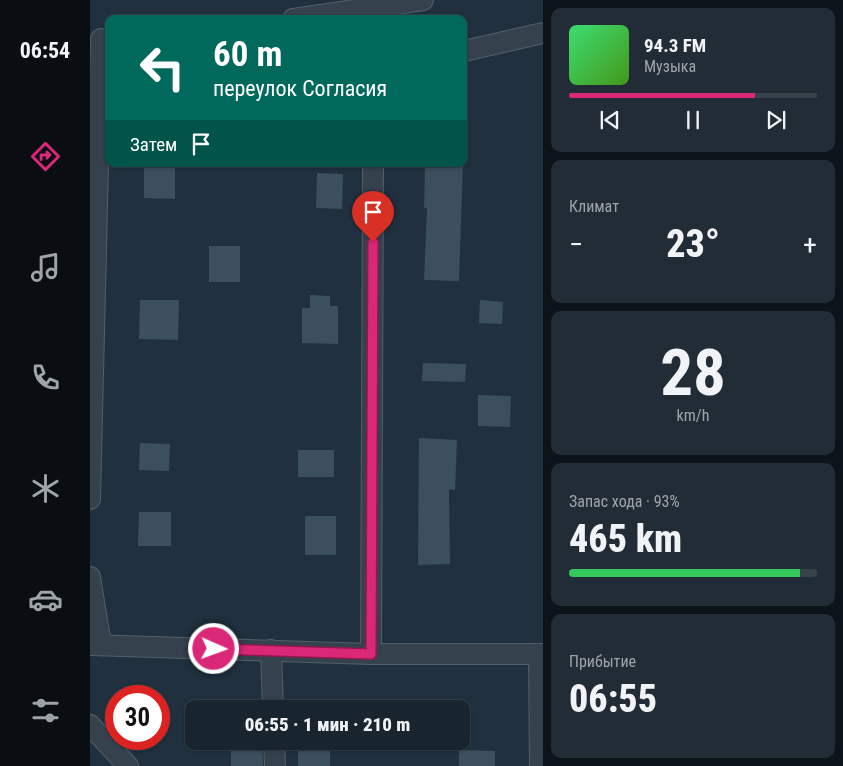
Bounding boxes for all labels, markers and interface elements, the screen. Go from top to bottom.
text: 60 m [213,34,282,75]
text: 94.3 FM [644,34,706,57]
icon: left [130,35,195,100]
text: 06:54 [20,38,70,63]
text: Музыка [644,57,696,76]
text: переулок Согласия [213,76,387,101]
icon: previous [596,106,624,134]
icon: pause [679,106,707,134]
icon: next [762,106,790,134]
icon: arrive [187,130,215,158]
text: Затем [130,133,177,156]
icon: directions [28,139,63,174]
pin [352,191,394,242]
text: Климат [569,197,619,216]
icon: arrive [359,198,387,226]
text: 23° [666,222,720,266]
text: − [569,228,583,261]
text: + [803,228,817,261]
icon: music [28,250,63,285]
text: 28 [660,335,726,411]
icon: phone [28,360,63,395]
text: km/h [677,406,709,425]
icon: climate [28,471,63,506]
text: Запас хода · 93% [569,492,680,511]
text: 465 km [569,517,682,561]
icon: car [28,582,63,617]
position arrow [187,622,239,674]
text: Прибытие [569,652,636,671]
text: 06:55 [569,677,657,721]
speed limit sign: 30 [105,685,170,750]
icon: filters [28,693,63,728]
text: 06:55 · 1 мин · 210 m [245,713,410,736]

